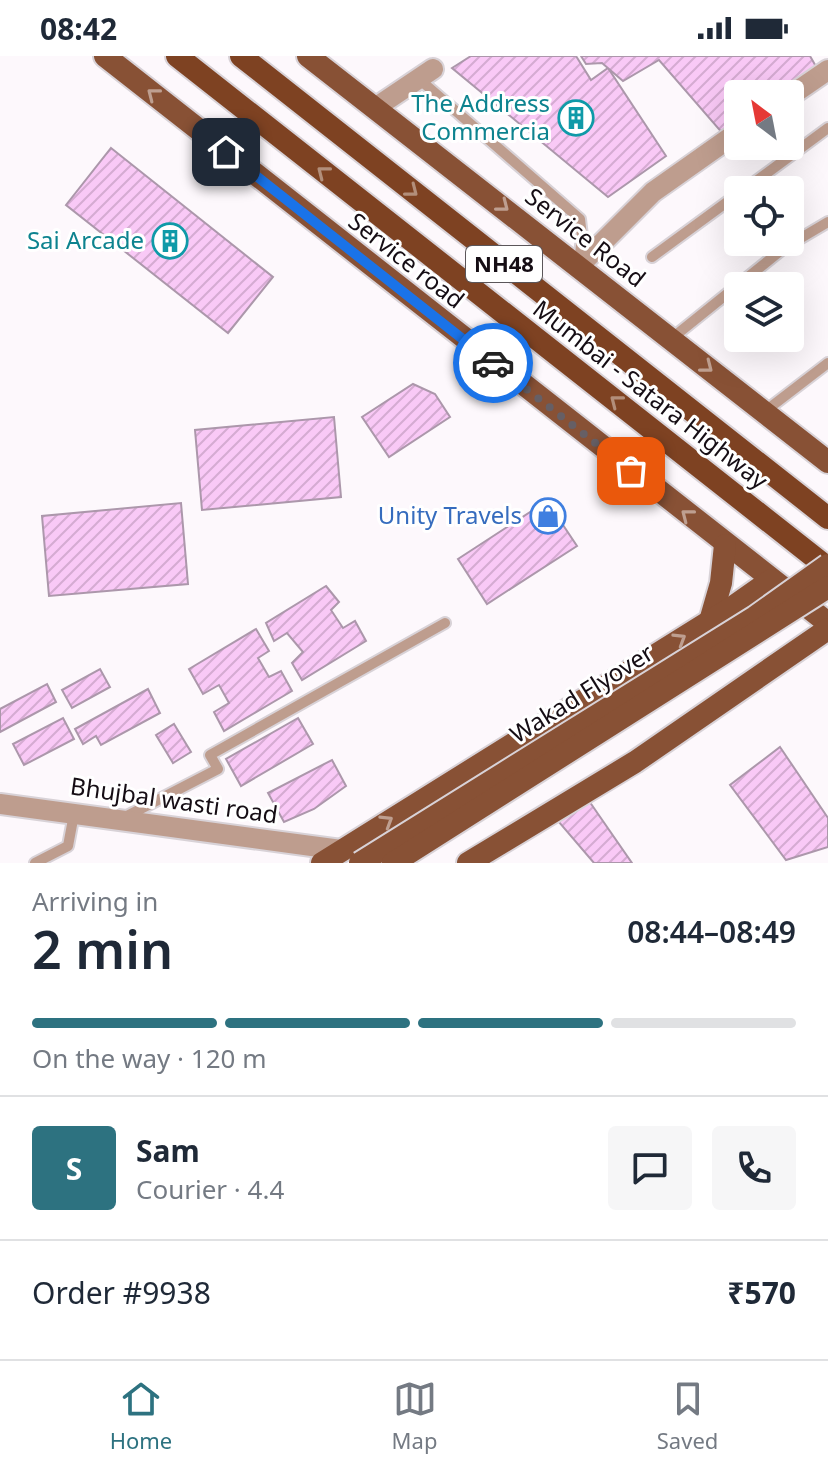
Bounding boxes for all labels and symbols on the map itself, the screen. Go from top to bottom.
north arrow [724,80,804,160]
place label: The Address Commercia [411,86,550,147]
one-way arrow [147,90,162,104]
building icon: The Address Commercia [557,99,595,137]
pin [192,118,260,186]
one-way arrow [317,167,332,181]
street label: Service Road [519,179,653,294]
one-way arrow [403,182,418,196]
one-way arrow [494,197,509,211]
street label: Service road [342,204,472,315]
building icon: Sai Arcade [151,222,189,260]
place label: Sai Arcade [27,223,144,256]
road number: NH48 [466,246,542,282]
street label: Mumbai - Satara Highway [527,292,776,496]
courier [453,323,533,403]
one-way arrow [698,357,712,372]
one-way arrow [610,397,625,411]
pin [597,437,665,505]
shop icon: Unity Travels [529,497,567,535]
place label: Unity Travels [378,498,522,531]
one-way arrow [682,510,696,525]
one-way arrow [671,634,686,649]
street label: Wakad Flyover [503,635,659,750]
street label: Bhujbal wasti road [68,769,280,830]
one-way arrow [379,815,393,830]

